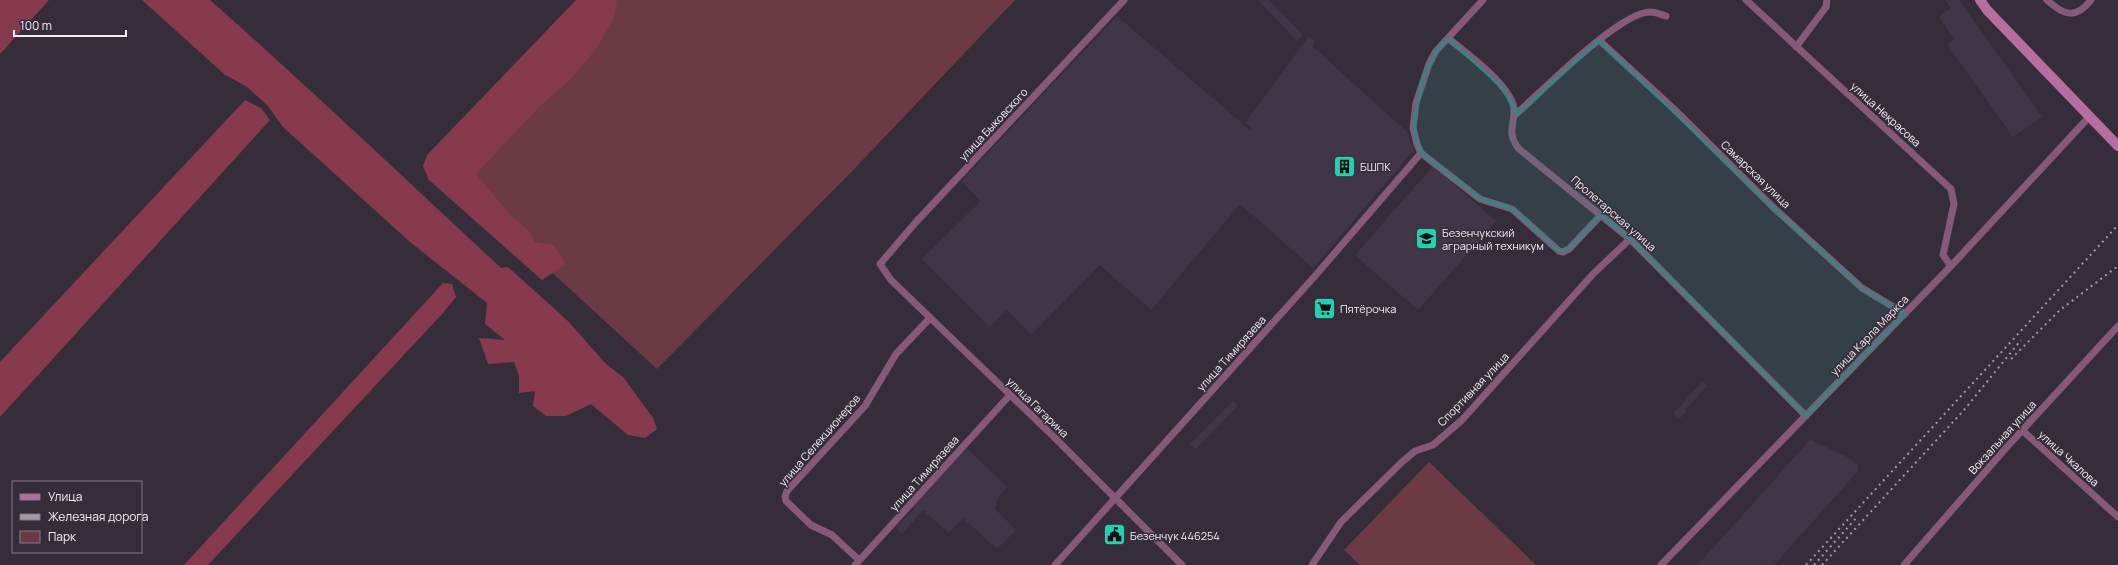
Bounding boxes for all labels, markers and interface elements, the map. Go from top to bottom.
scale bar [14,12,126,38]
text: 100 m [20,17,52,34]
street label: улица Некрасова [1848,78,1924,150]
street label: улица Быковского [955,84,1031,164]
street label: Самарская улица [1718,137,1794,211]
building icon: БШПК [1332,153,1358,179]
place label: БШПК [1360,159,1391,174]
street label: Пролетарская улица [1568,172,1660,254]
school or university icon: Безенчукский аграрный техникум [1413,225,1439,251]
place label: Безенчукский аграрный техникум [1442,225,1544,253]
street label: улица Карла Маркса [1827,292,1911,378]
supermarket icon: Пятёрочка [1312,295,1338,321]
place label: Пятёрочка [1340,301,1396,316]
street label: улица Тимирязева [1193,312,1269,394]
street label: Спортивная улица [1434,349,1512,429]
street label: улица Гагарина [1004,374,1072,440]
street label: улица Селекционеров [775,391,863,489]
street label: Вокзальная улица [1965,397,2039,477]
street label: улица Чкалова [2035,427,2103,489]
street label: улица Тимирязева [886,432,962,514]
legend [12,481,142,553]
text: Улица [48,488,82,505]
text: Железная дорога [48,508,148,525]
public building icon: Безенчук 446254 [1102,522,1128,548]
text: Парк [48,528,77,545]
place label: Безенчук 446254 [1130,528,1220,543]

